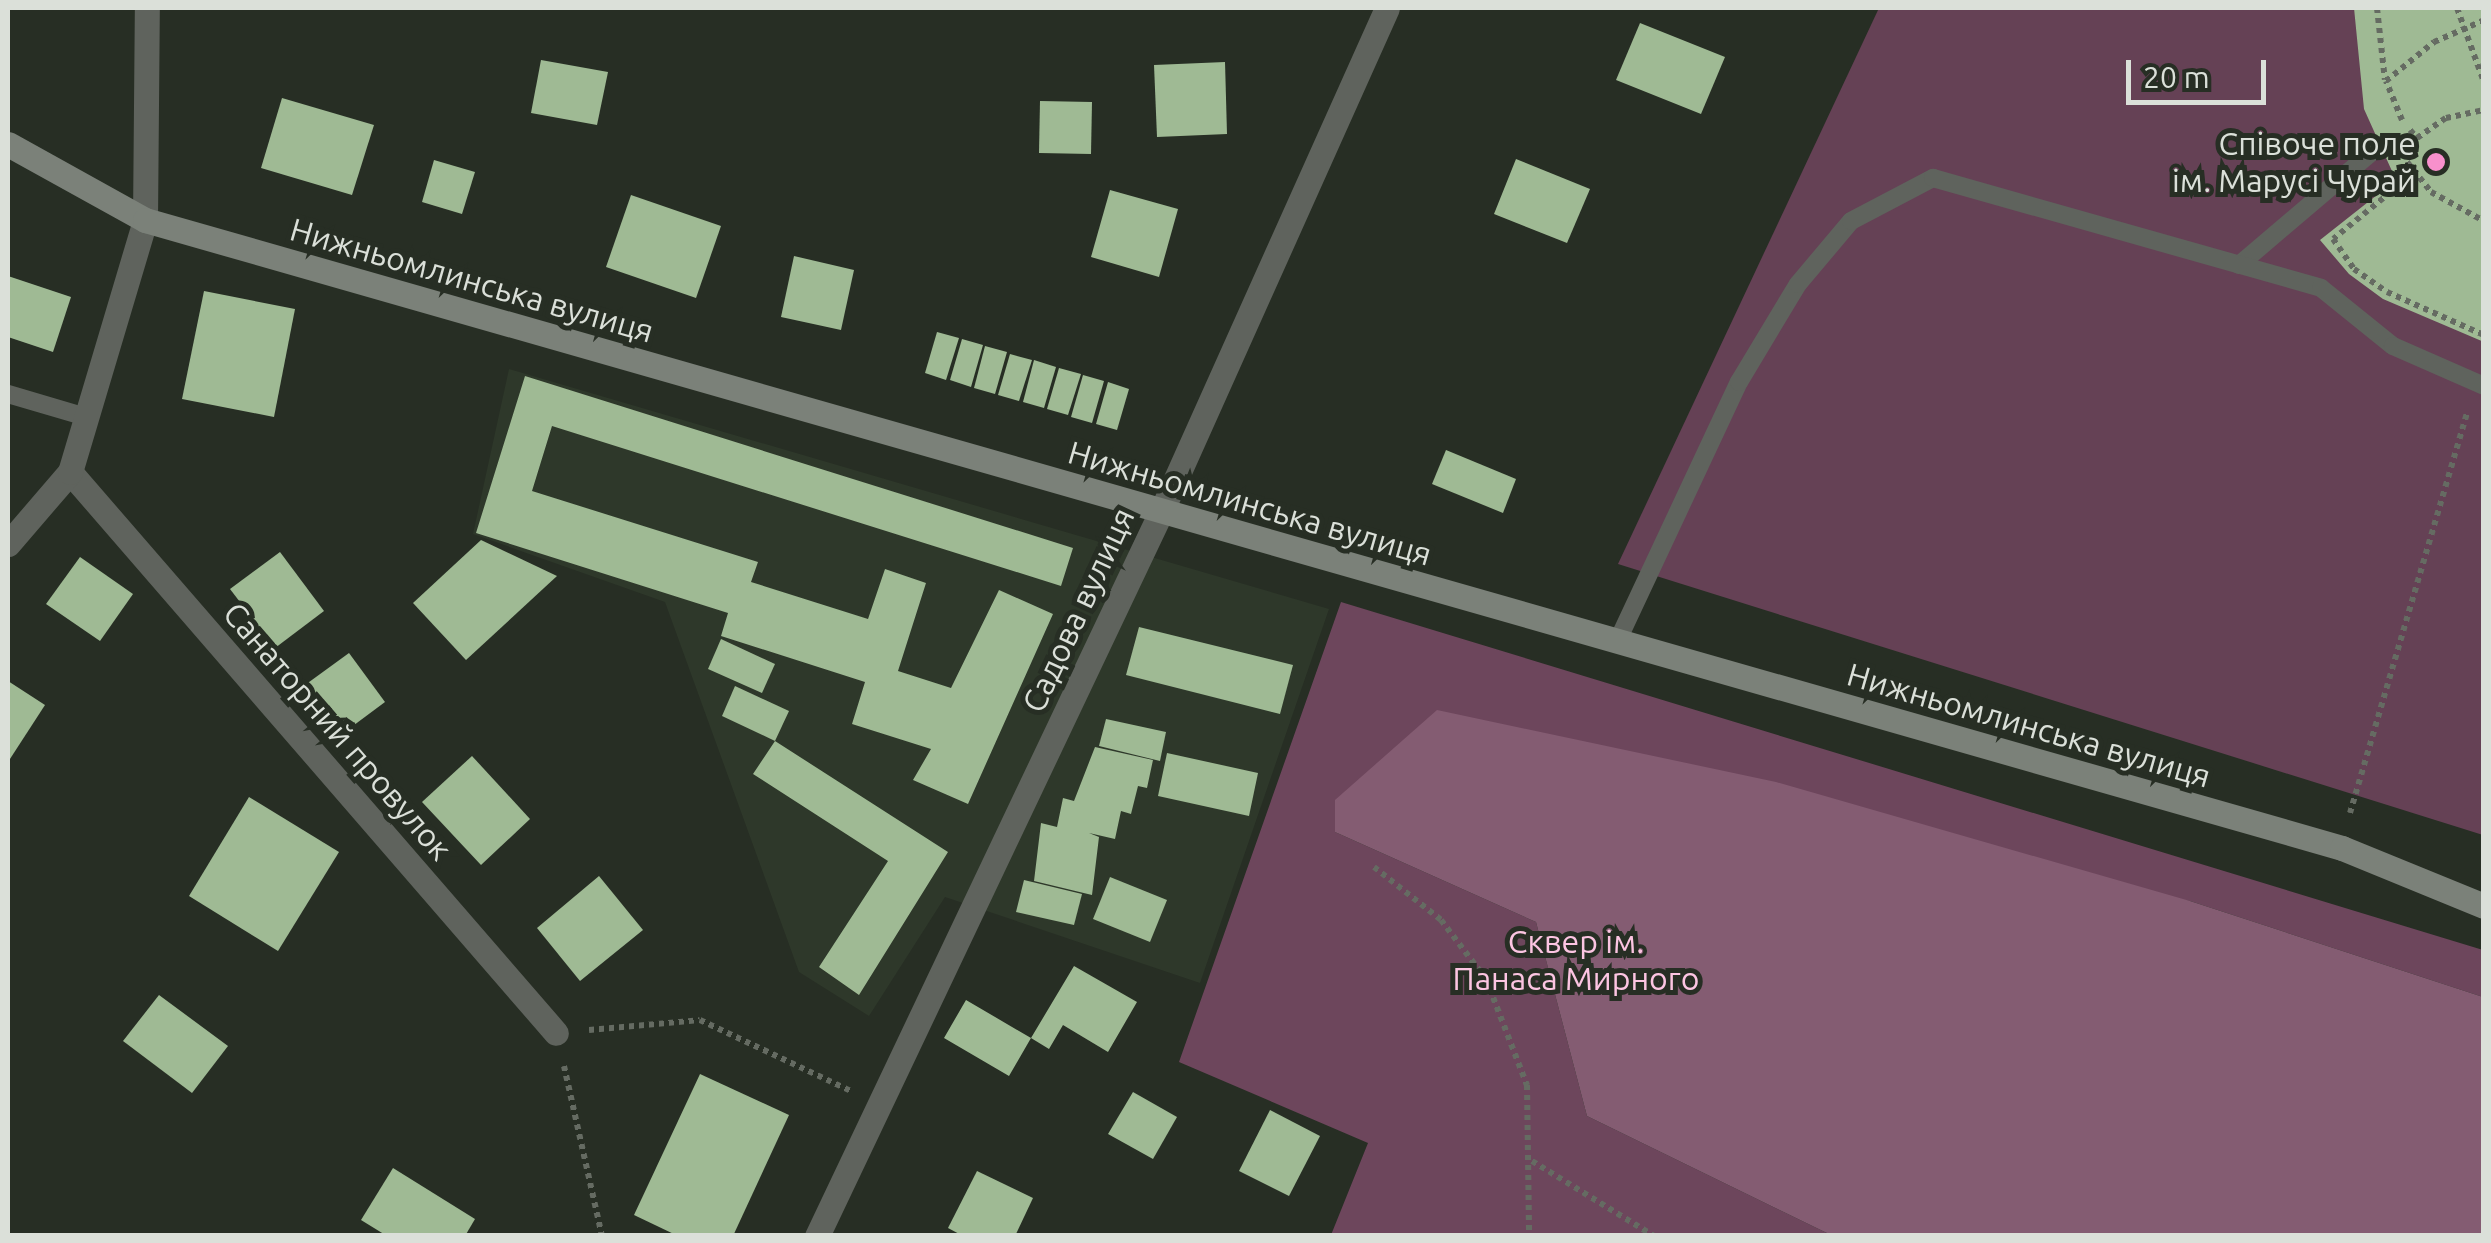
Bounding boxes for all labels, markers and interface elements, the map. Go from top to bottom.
scale bar [2131,40,2271,102]
text: 20 m [2143,60,2210,94]
place label: Співоче поле ім. Марусі Чурай [2172,125,2416,200]
marker: Співоче поле ім. Марусі Чурай [2425,151,2447,173]
street label: Нижньомлинська вулиця [286,210,658,350]
street label: Нижньомлинська вулиця [1064,433,1436,573]
street label: Садова вулиця [1014,502,1142,718]
street label: Санаторний провулок [216,594,460,868]
street label: Нижньомлинська вулиця [1843,655,2215,795]
park label: Сквер ім. Панаса Мирного [1453,923,1699,998]

